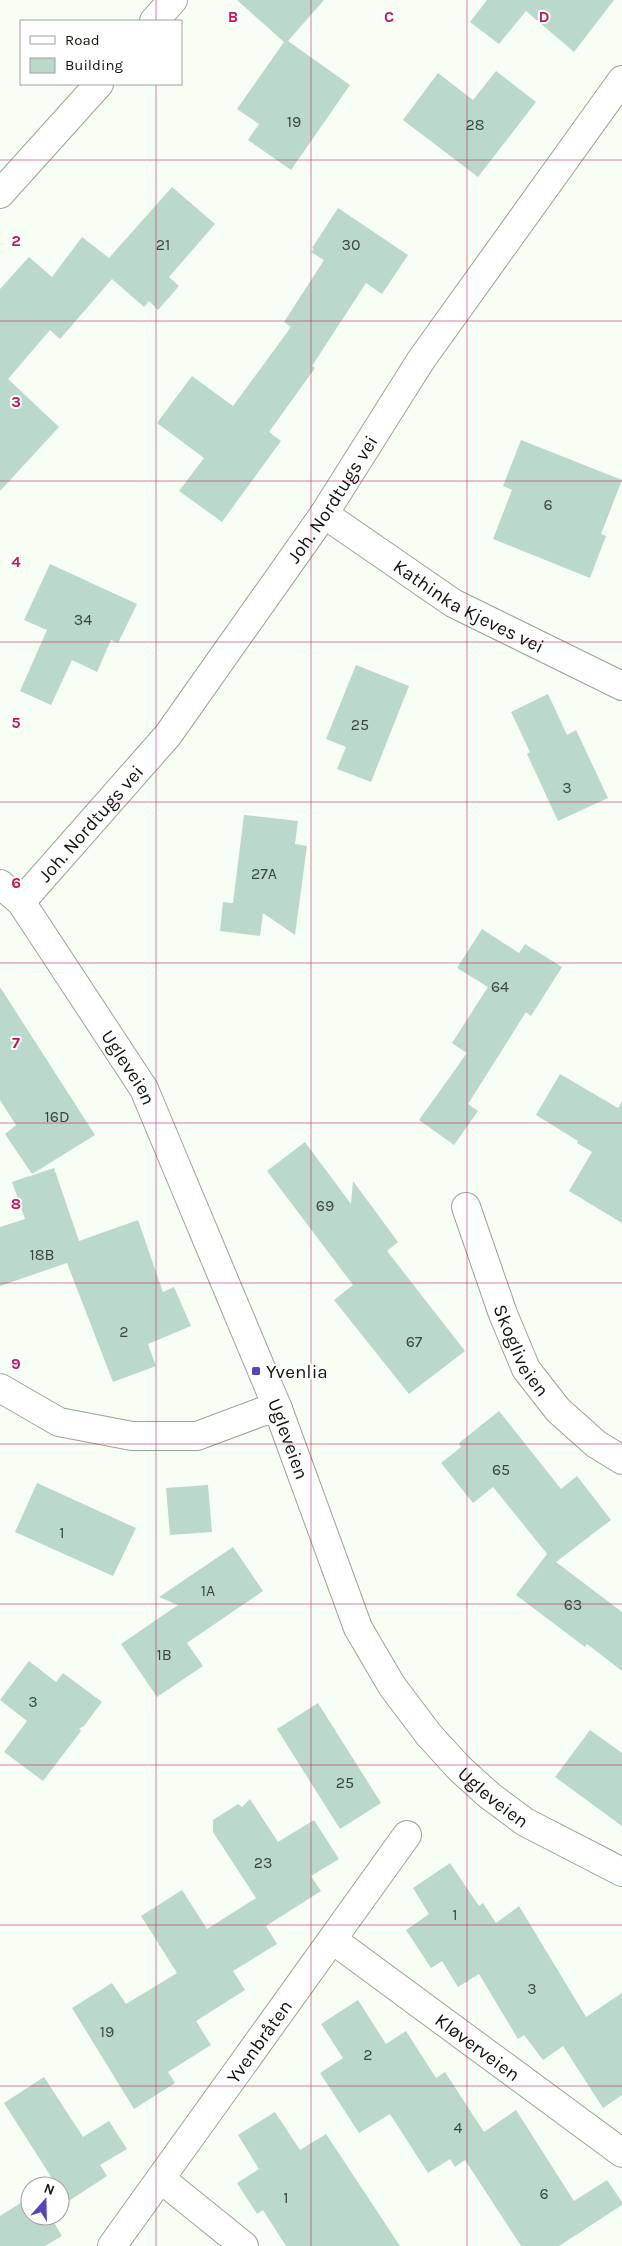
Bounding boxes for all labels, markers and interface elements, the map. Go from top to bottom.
text: B [228,7,238,26]
text: C [384,7,394,26]
text: D [539,7,550,26]
legend [20,20,182,85]
text: Road [65,31,100,49]
text: Building [65,56,123,74]
house number: 19 [287,112,301,131]
house number: 28 [465,115,485,134]
text: 2 [11,231,21,250]
house number: 21 [156,235,170,254]
house number: 30 [342,235,360,254]
text: 3 [11,392,21,411]
street label: Joh. Nordtugs vei [283,432,383,567]
house number: 6 [543,495,553,514]
text: 4 [11,552,21,571]
street label: Kathinka Kjeves vei [389,555,547,658]
house number: 34 [74,610,92,629]
text: 5 [11,713,21,732]
house number: 25 [351,715,369,734]
street label: Joh. Nordtugs vei [34,761,148,887]
house number: 3 [562,778,572,797]
house number: 27A [251,864,277,883]
text: 6 [11,873,21,892]
house number: 64 [491,977,509,996]
street label: Ugleveien [96,1026,159,1108]
text: 7 [12,1033,20,1052]
house number: 16D [44,1107,70,1126]
text: 8 [11,1194,21,1213]
house number: 69 [316,1196,334,1215]
house number: 18B [29,1245,55,1264]
street label: Skogliveien [489,1302,553,1401]
house number: 2 [119,1322,129,1341]
house number: 67 [406,1332,423,1351]
text: 9 [11,1354,21,1373]
place label: Yvenlia [266,1361,328,1383]
marker: Yvenlia [250,1365,262,1377]
street label: Ugleveien [263,1395,313,1482]
house number: 65 [492,1460,510,1479]
house number: 1 [59,1523,65,1542]
house number: 1A [201,1581,215,1600]
house number: 63 [564,1595,582,1614]
house number: 1B [156,1645,172,1664]
house number: 3 [28,1692,38,1711]
street label: Ugleveien [453,1763,533,1833]
house number: 25 [336,1773,354,1792]
house number: 23 [254,1853,272,1872]
house number: 1 [452,1905,458,1924]
house number: 3 [527,1979,537,1998]
street label: Yvenbråten [222,1996,297,2088]
street label: Kløverveien [431,2009,524,2086]
house number: 19 [100,2022,114,2041]
house number: 2 [363,2045,373,2064]
house number: 4 [454,2118,463,2137]
north arrow [20,2176,70,2226]
text: N [42,2180,57,2199]
house number: 6 [539,2184,549,2203]
house number: 1 [283,2188,289,2207]

